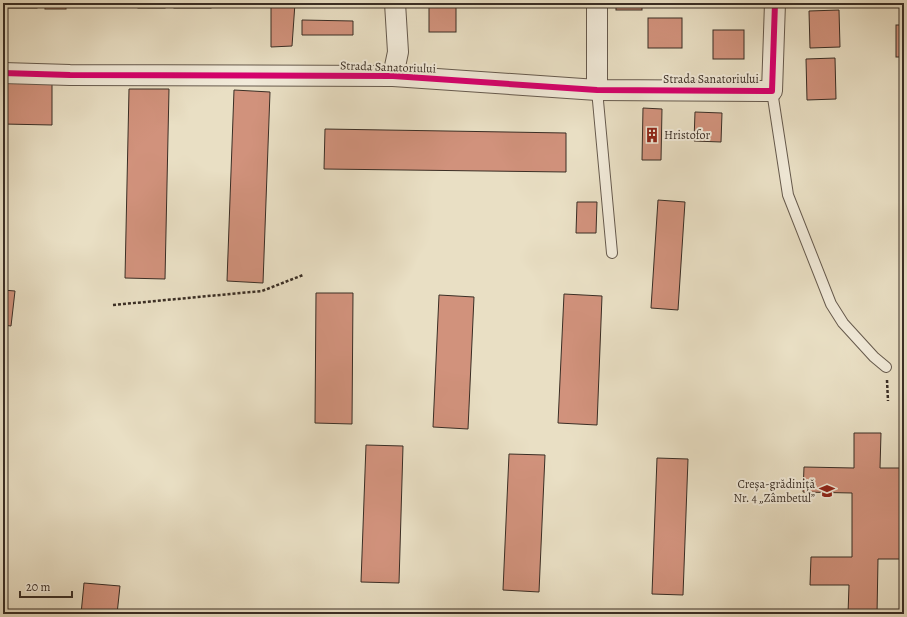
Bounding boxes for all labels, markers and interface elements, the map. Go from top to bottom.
street label: Strada Sanatoriului [340,57,436,77]
street label: Strada Sanatoriului [663,71,759,87]
building icon: Hristofor [643,126,661,144]
place label: Hristofor [664,127,710,143]
place label: Creșa-grădiniță Nr. 4 „Zâmbetul” [734,476,815,506]
school or university icon: Creșa-grădiniță Nr. 4 „Zâmbetul” [818,482,836,500]
scale bar [20,573,72,599]
text: 20 m [26,579,50,595]

